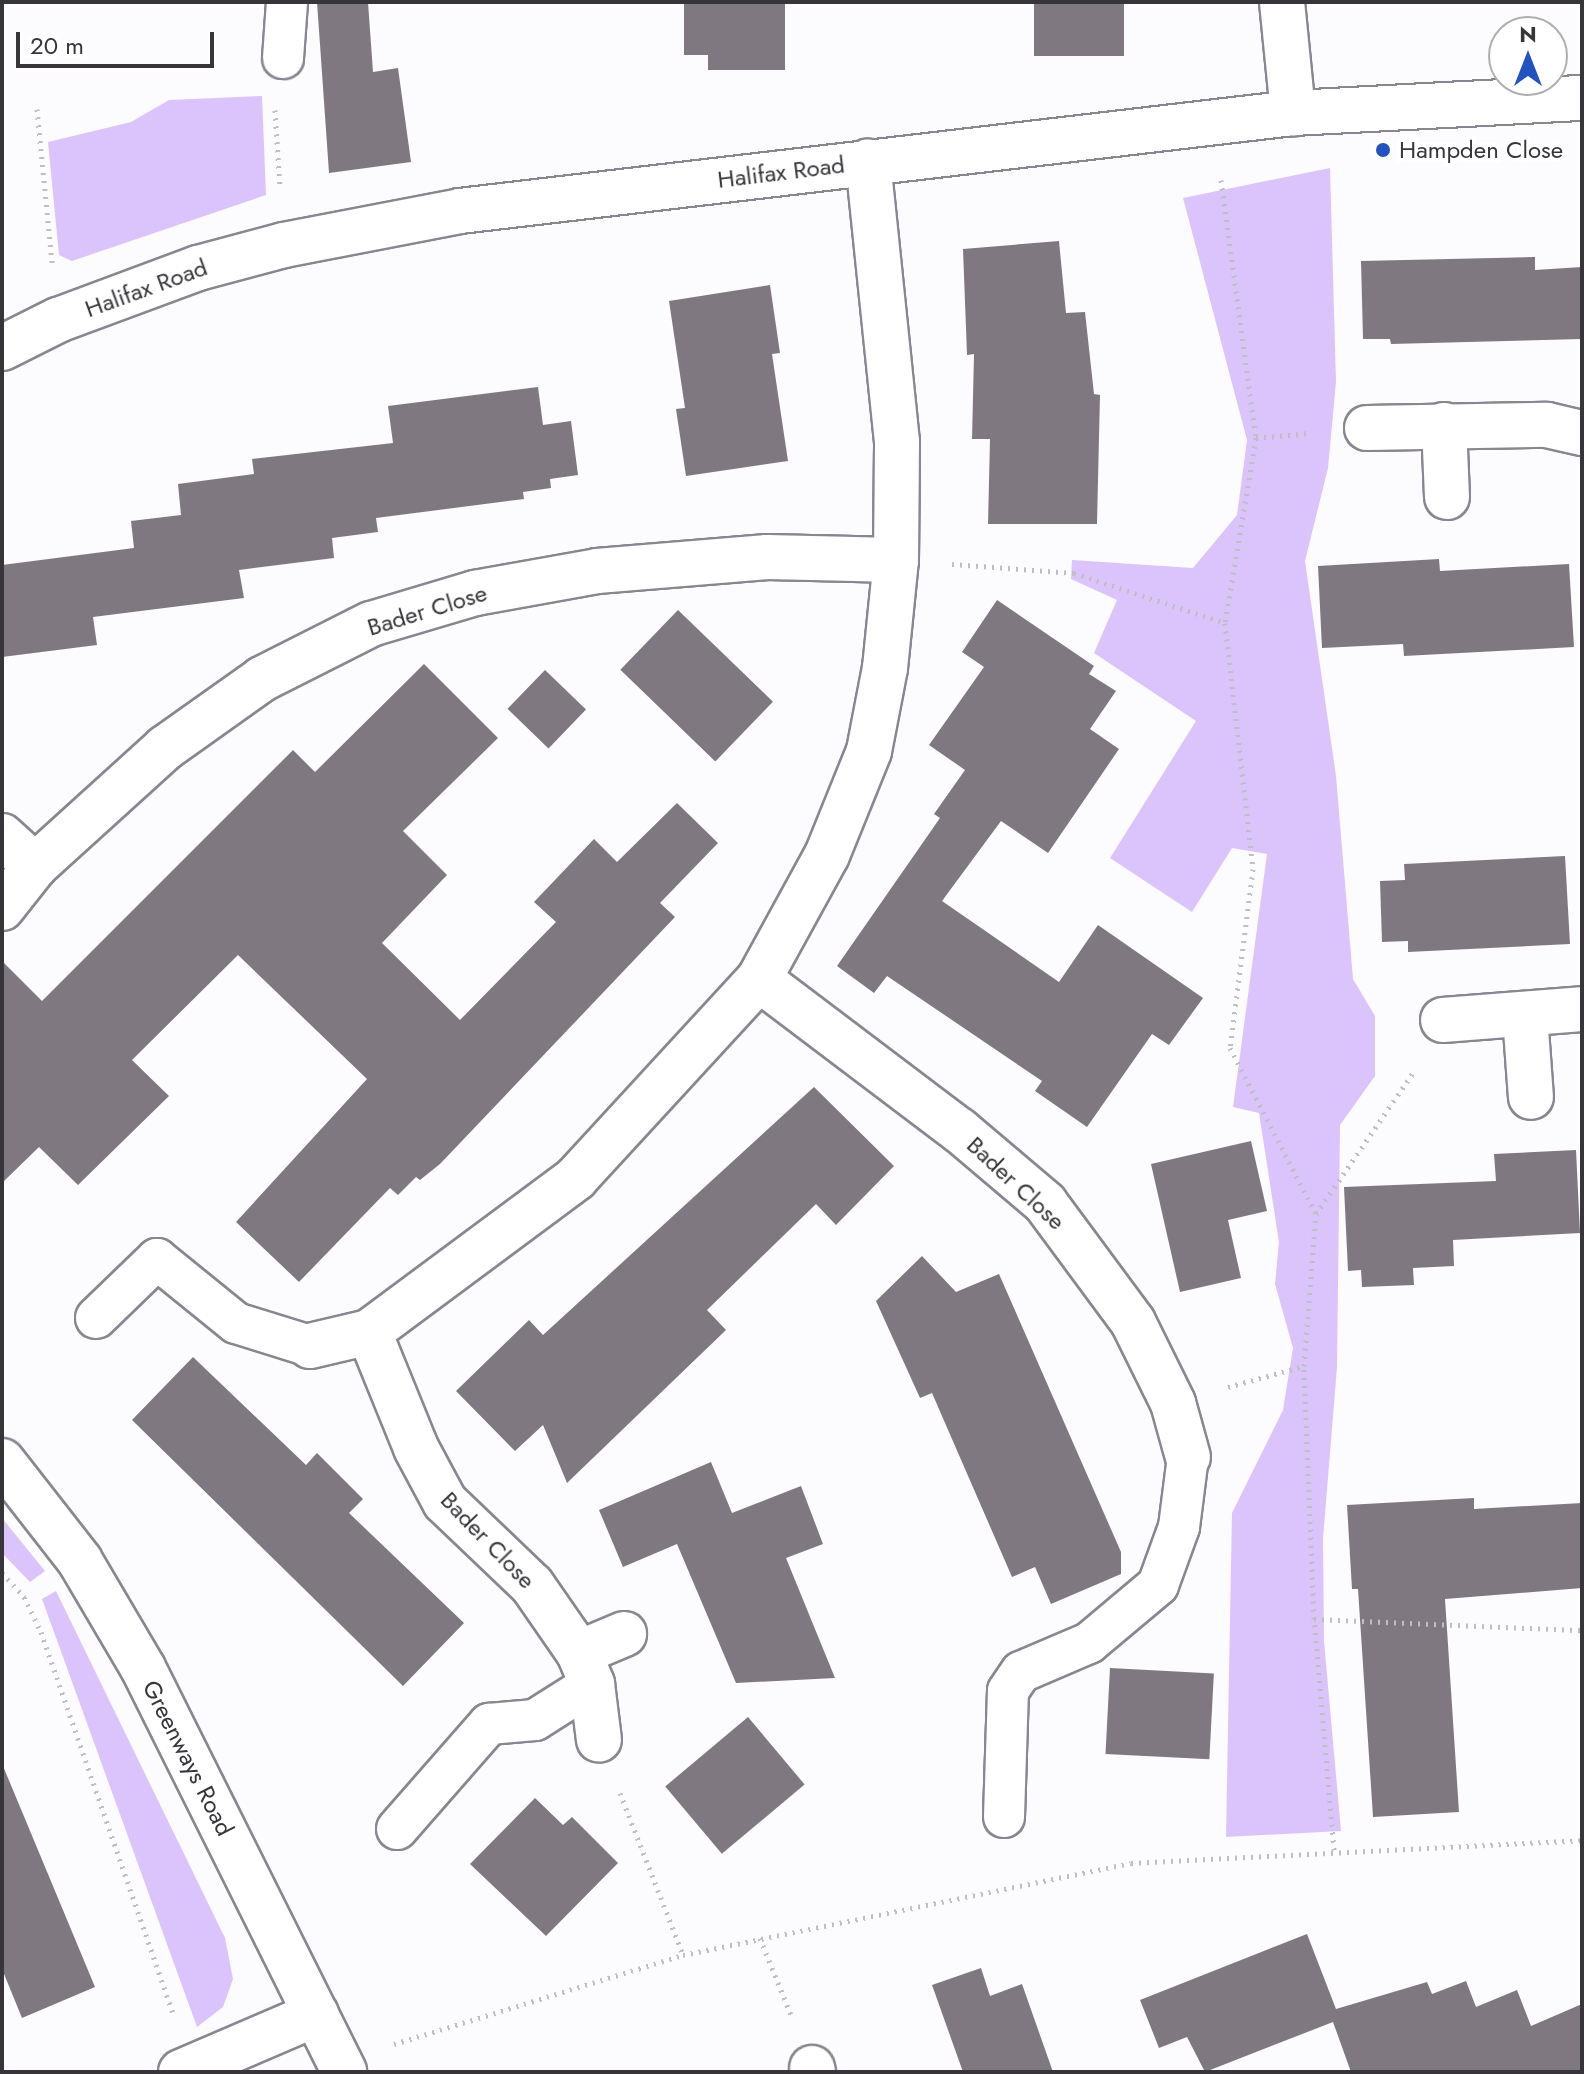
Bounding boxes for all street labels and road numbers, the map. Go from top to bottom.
street label: Halifax Road [716,150,846,194]
street label: Halifax Road [81,253,211,323]
street label: Bader Close [364,578,490,642]
street label: Bader Close [961,1130,1071,1236]
street label: Bader Close [435,1486,541,1594]
street label: Greenways Road [136,1675,240,1841]

